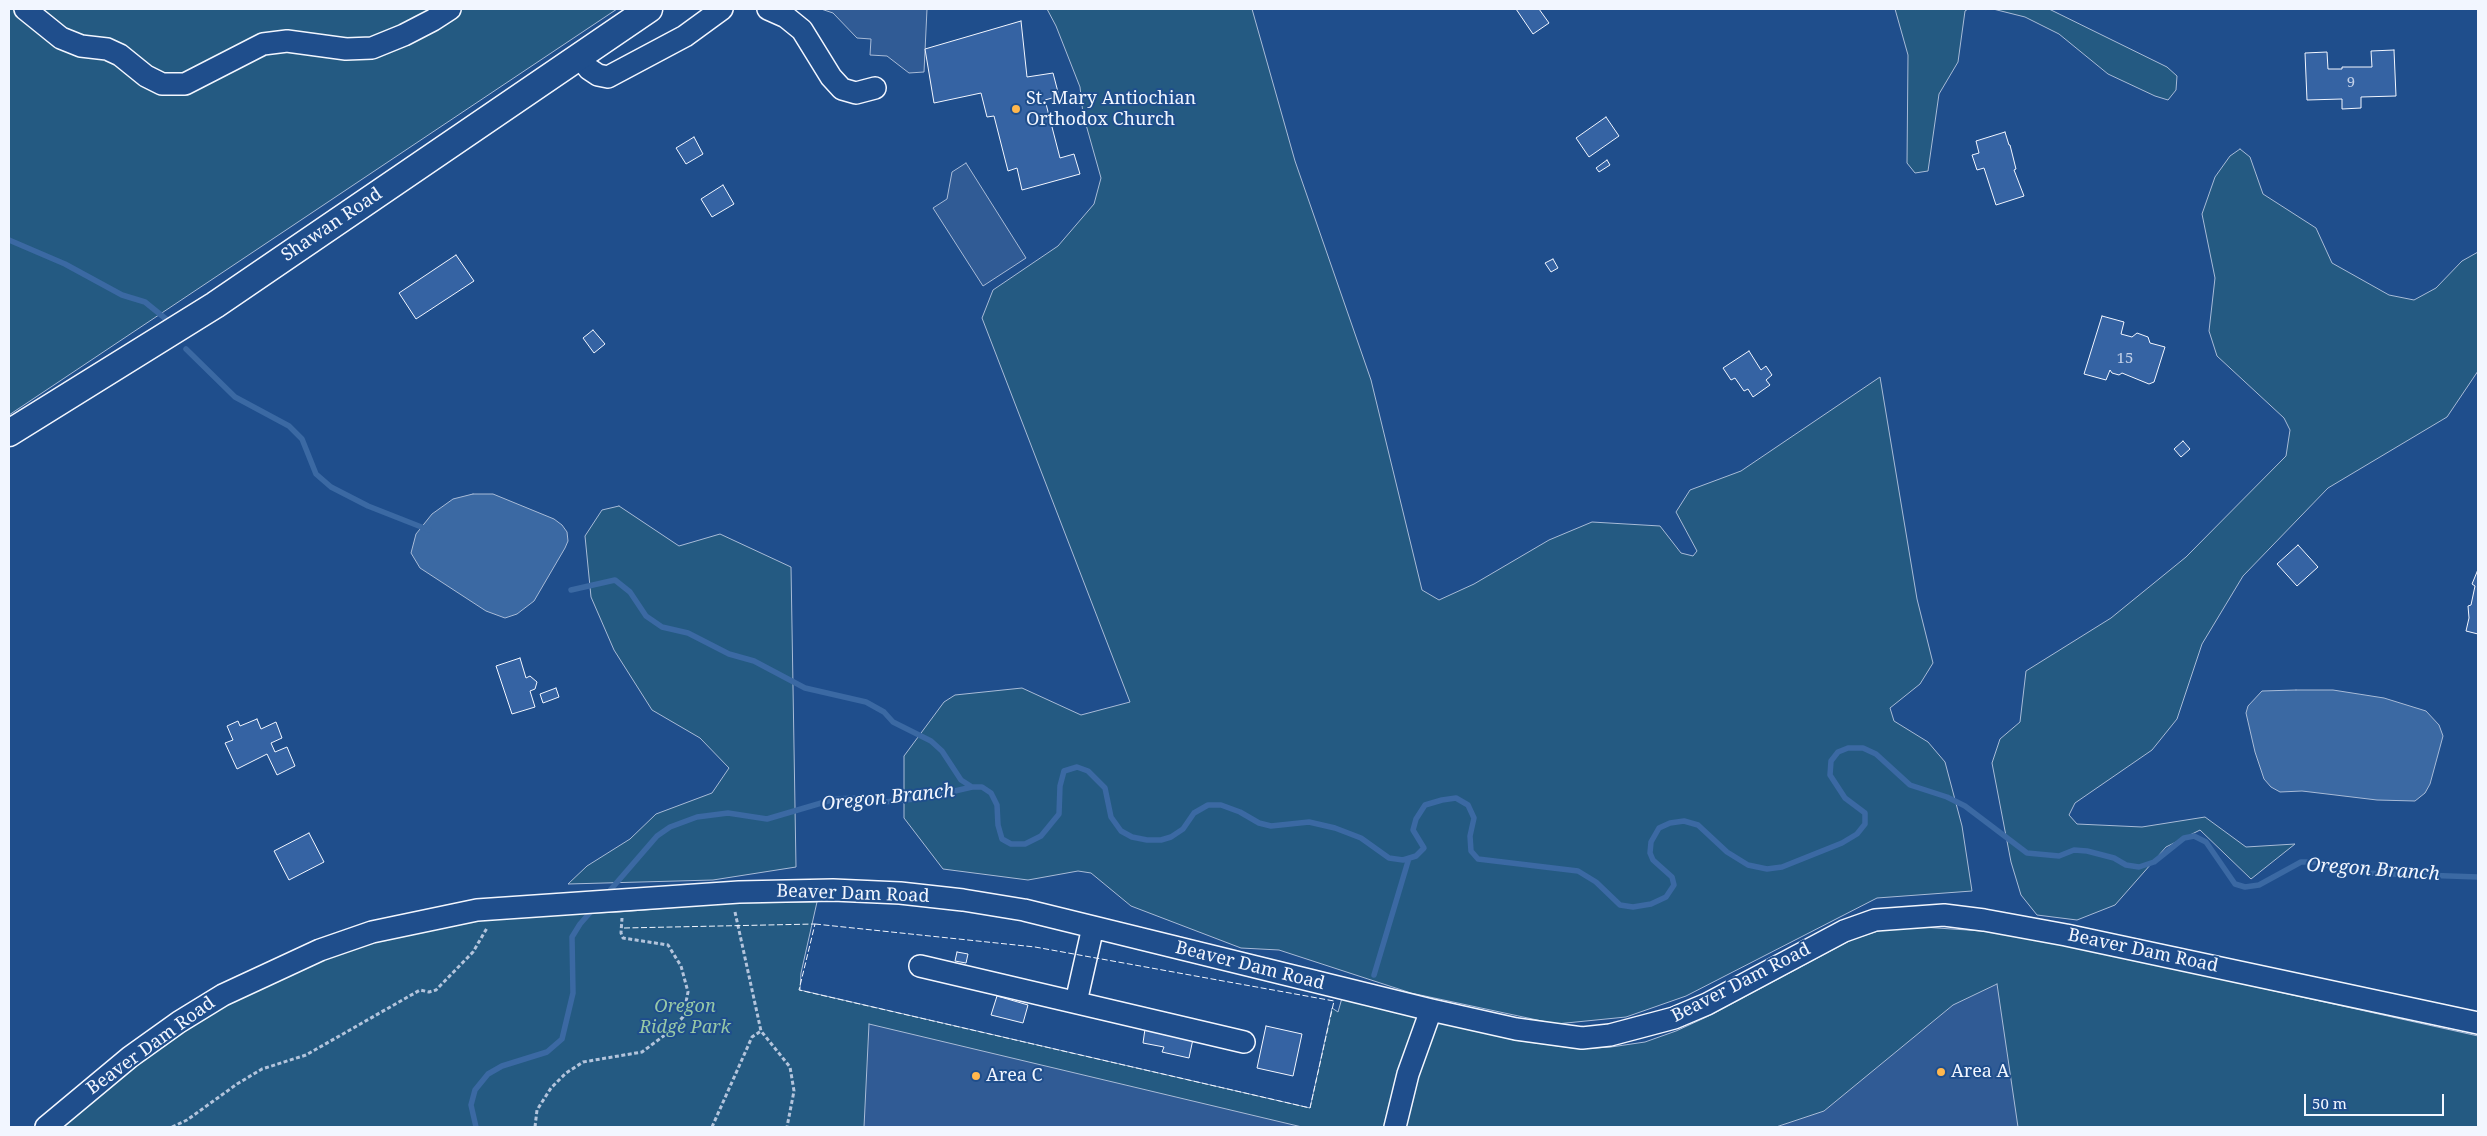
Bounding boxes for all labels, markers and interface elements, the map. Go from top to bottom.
house number: 9 [2347,74,2355,92]
place label: St. Mary Antiochian Orthodox Church [1026,88,1196,130]
marker: St. Mary Antiochian Orthodox Church [1010,103,1022,115]
street label: Shawan Road [278,183,386,267]
house number: 15 [2117,350,2133,368]
water label: Oregon Branch [820,780,956,816]
water label: Oregon Branch [2306,854,2440,886]
street label: Beaver Dam Road [776,881,930,907]
street label: Beaver Dam Road [2066,925,2220,977]
street label: Beaver Dam Road [1173,937,1327,995]
street label: Beaver Dam Road [1668,939,1814,1027]
street label: Beaver Dam Road [83,992,219,1100]
park label: Oregon Ridge Park [639,996,731,1038]
place label: Area A [1951,1061,2009,1083]
place label: Area C [986,1065,1043,1087]
marker: Area A [1935,1066,1947,1078]
marker: Area C [970,1070,982,1082]
scale bar [2307,1084,2447,1116]
text: 50 m [2312,1093,2347,1113]

